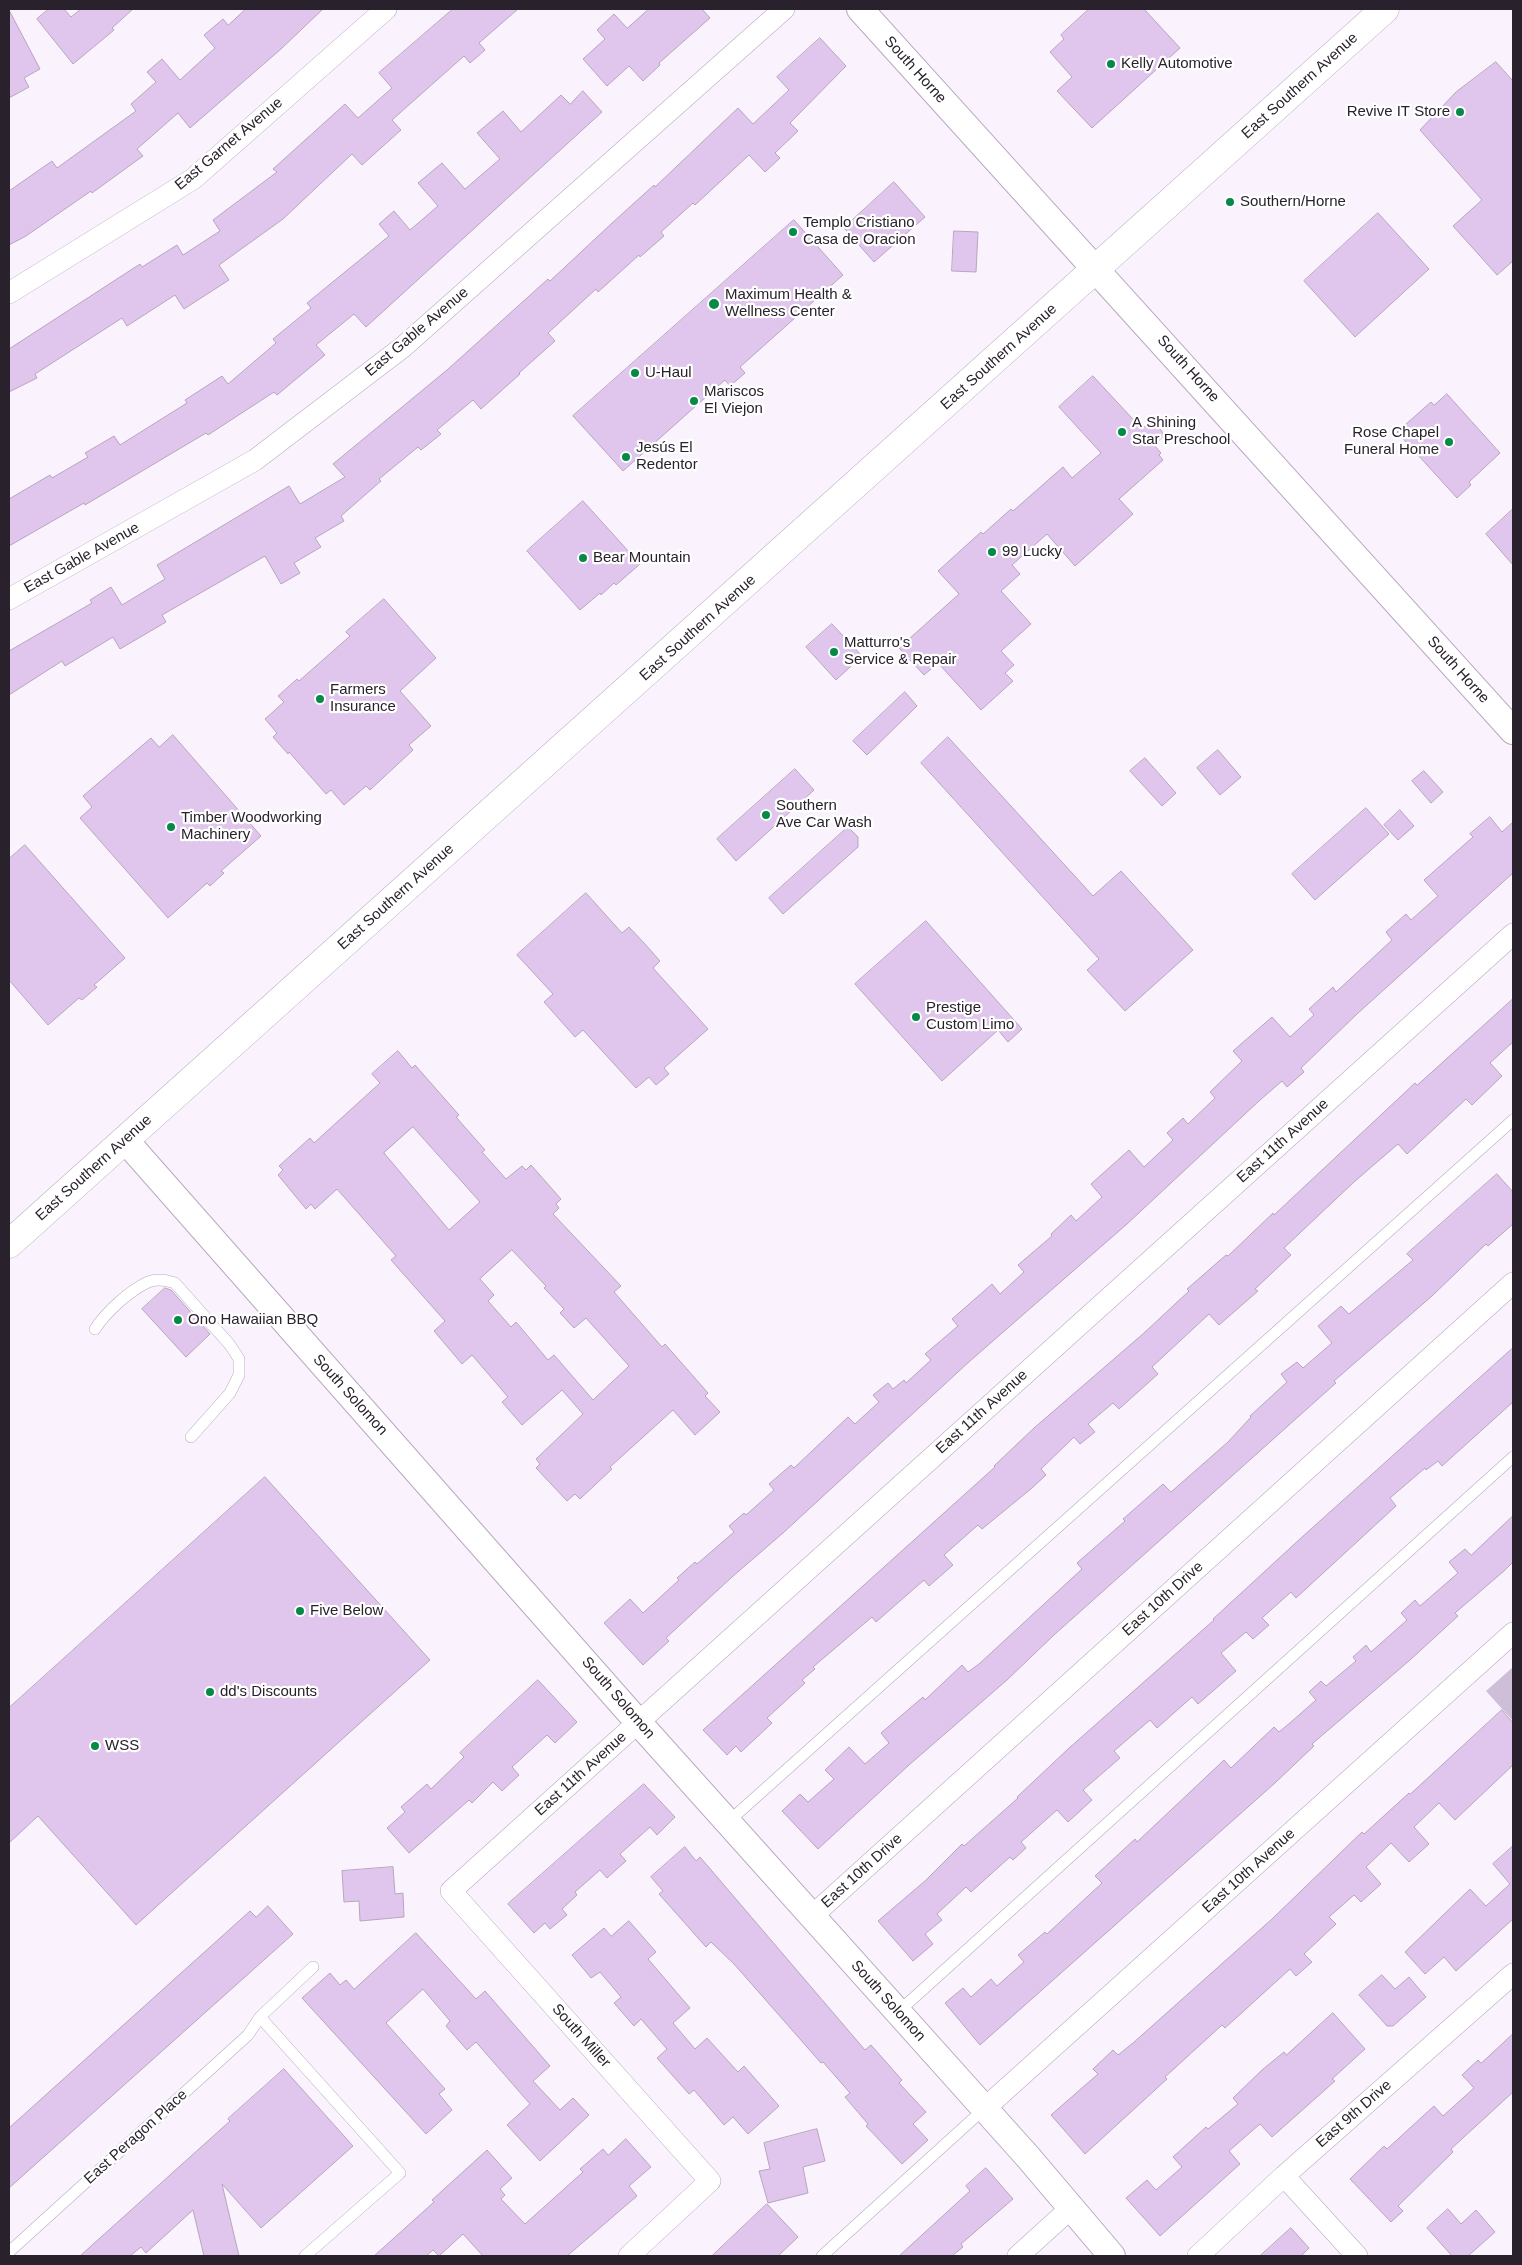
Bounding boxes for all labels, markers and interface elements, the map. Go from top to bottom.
street label: East Southern Avenue [1238,29,1362,143]
street label: South Horne [880,33,950,107]
place label: Kelly Automotive [1121,55,1233,73]
marker: Kelly Automotive [1105,58,1117,70]
street label: East Garnet Avenue [172,94,286,194]
place label: Revive IT Store [1347,103,1450,121]
marker: Revive IT Store [1454,106,1466,118]
place label: Southern/Horne [1240,193,1346,211]
marker: Southern/Horne [1224,196,1236,208]
place label: Templo Cristiano Casa de Oracion [803,214,916,249]
marker: Templo Cristiano Casa de Oracion [787,226,799,238]
street label: East Gable Avenue [362,284,472,380]
place label: Maximum Health & Wellness Center [725,286,852,321]
marker: Maximum Health & Wellness Center [707,297,721,311]
street label: East Southern Avenue [937,300,1061,414]
street label: South Horne [1153,332,1223,406]
place label: U-Haul [645,364,692,382]
marker: U-Haul [629,367,641,379]
place label: Mariscos El Viejon [704,383,764,418]
marker: Mariscos El Viejon [688,395,700,407]
place label: A Shining Star Preschool [1132,414,1230,449]
place label: Rose Chapel Funeral Home [1344,424,1439,459]
marker: A Shining Star Preschool [1116,426,1128,438]
marker: Rose Chapel Funeral Home [1443,436,1455,448]
place label: Jesús El Redentor [636,439,698,474]
marker: Jesús El Redentor [620,451,632,463]
street label: East Gable Avenue [21,519,143,597]
place label: 99 Lucky [1002,543,1062,561]
marker: 99 Lucky [986,546,998,558]
place label: Bear Mountain [593,549,691,567]
marker: Bear Mountain [577,552,589,564]
street label: East Southern Avenue [636,571,760,685]
street label: South Horne [1423,633,1493,707]
place label: Matturro's Service & Repair [844,634,957,669]
marker: Matturro's Service & Repair [828,646,840,658]
place label: Farmers Insurance [330,681,396,716]
marker: Farmers Insurance [314,693,326,705]
place label: Southern Ave Car Wash [776,797,872,832]
place label: Timber Woodworking Machinery [181,809,322,844]
marker: Southern Ave Car Wash [760,809,772,821]
marker: Timber Woodworking Machinery [165,821,177,833]
street label: East Southern Avenue [334,840,458,954]
place label: Prestige Custom Limo [926,999,1014,1034]
marker: Prestige Custom Limo [910,1011,922,1023]
street label: East 11th Avenue [1233,1095,1333,1187]
street label: East Southern Avenue [32,1111,156,1225]
place label: Ono Hawaiian BBQ [188,1311,318,1329]
marker: Ono Hawaiian BBQ [172,1314,184,1326]
street label: South Solomon [309,1351,391,1439]
street label: East 11th Avenue [932,1366,1032,1458]
street label: East 10th Drive [1119,1558,1207,1640]
place label: Five Below [310,1602,383,1620]
marker: Five Below [294,1605,306,1617]
street label: South Solomon [578,1653,658,1743]
place label: dd's Discounts [220,1683,317,1701]
marker: dd's Discounts [204,1686,216,1698]
street label: East 11th Avenue [531,1728,631,1820]
place label: WSS [105,1737,139,1755]
marker: WSS [89,1740,101,1752]
street label: East 10th Avenue [1199,1825,1299,1917]
street label: East 10th Drive [818,1830,906,1912]
street label: South Solomon [847,1957,929,2045]
street label: South Miller [548,2001,614,2071]
street label: East 9th Drive [1313,2076,1395,2152]
street label: East Peragon Place [81,2086,191,2188]

